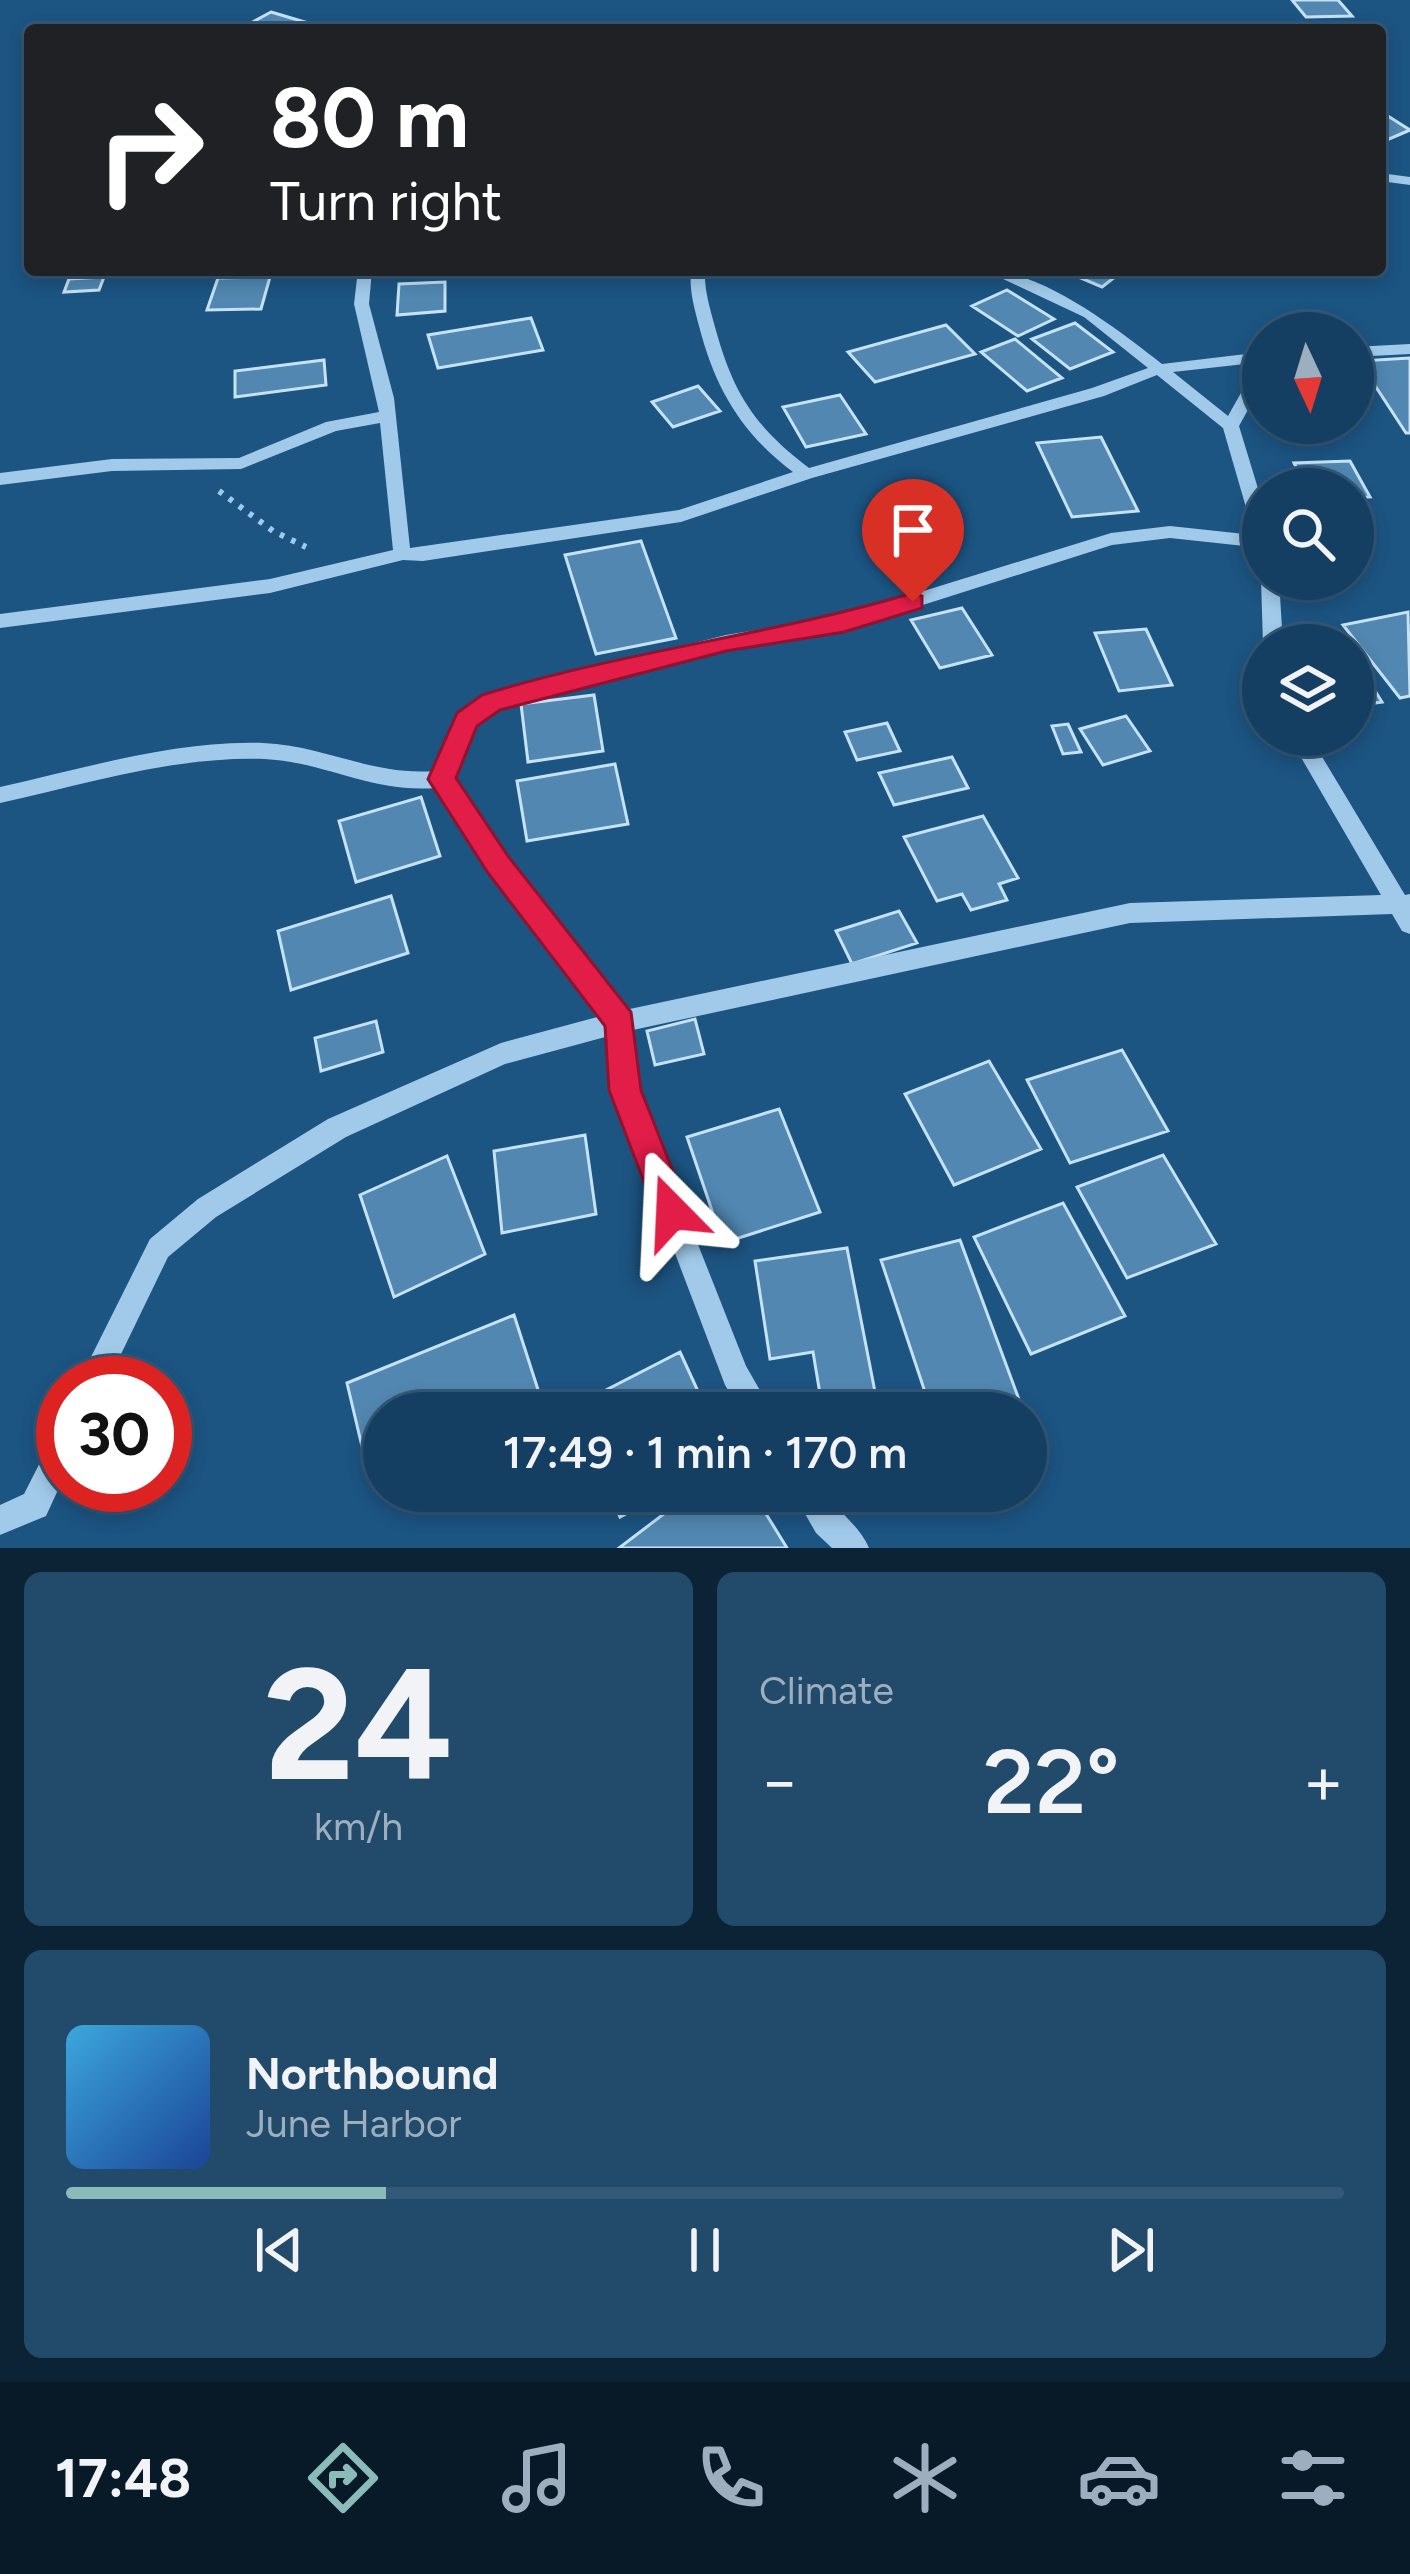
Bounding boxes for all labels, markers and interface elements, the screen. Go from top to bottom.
text: 80 m [270,67,469,168]
icon: right [72,72,228,228]
text: Turn right [270,169,502,234]
north arrow [1242,312,1374,444]
map controls [1242,312,1374,756]
button: search [1242,468,1374,600]
pin [862,479,964,602]
icon: arrive [880,497,946,563]
button: layers [1242,624,1374,756]
position arrow [609,1149,735,1275]
speed limit sign: 30 [36,1356,192,1512]
text: 17:49 · 1 min · 170 m [503,1425,907,1479]
text: 24 [264,1631,453,1818]
text: Climate [759,1667,894,1714]
text: 22° [983,1727,1120,1836]
text: − [759,1741,800,1821]
text: + [1303,1741,1344,1821]
text: km/h [314,1803,403,1850]
text: Northbound [246,2046,499,2100]
text: June Harbor [246,2100,462,2147]
icon: previous [246,2217,312,2283]
icon: pause [672,2217,738,2283]
icon: next [1098,2217,1164,2283]
icon: directions [301,2436,385,2520]
icon: music [495,2436,579,2520]
icon: phone [689,2436,773,2520]
icon: climate [883,2436,967,2520]
icon: car [1077,2436,1161,2520]
icon: filters [1271,2436,1355,2520]
text: 17:48 [55,2446,191,2511]

